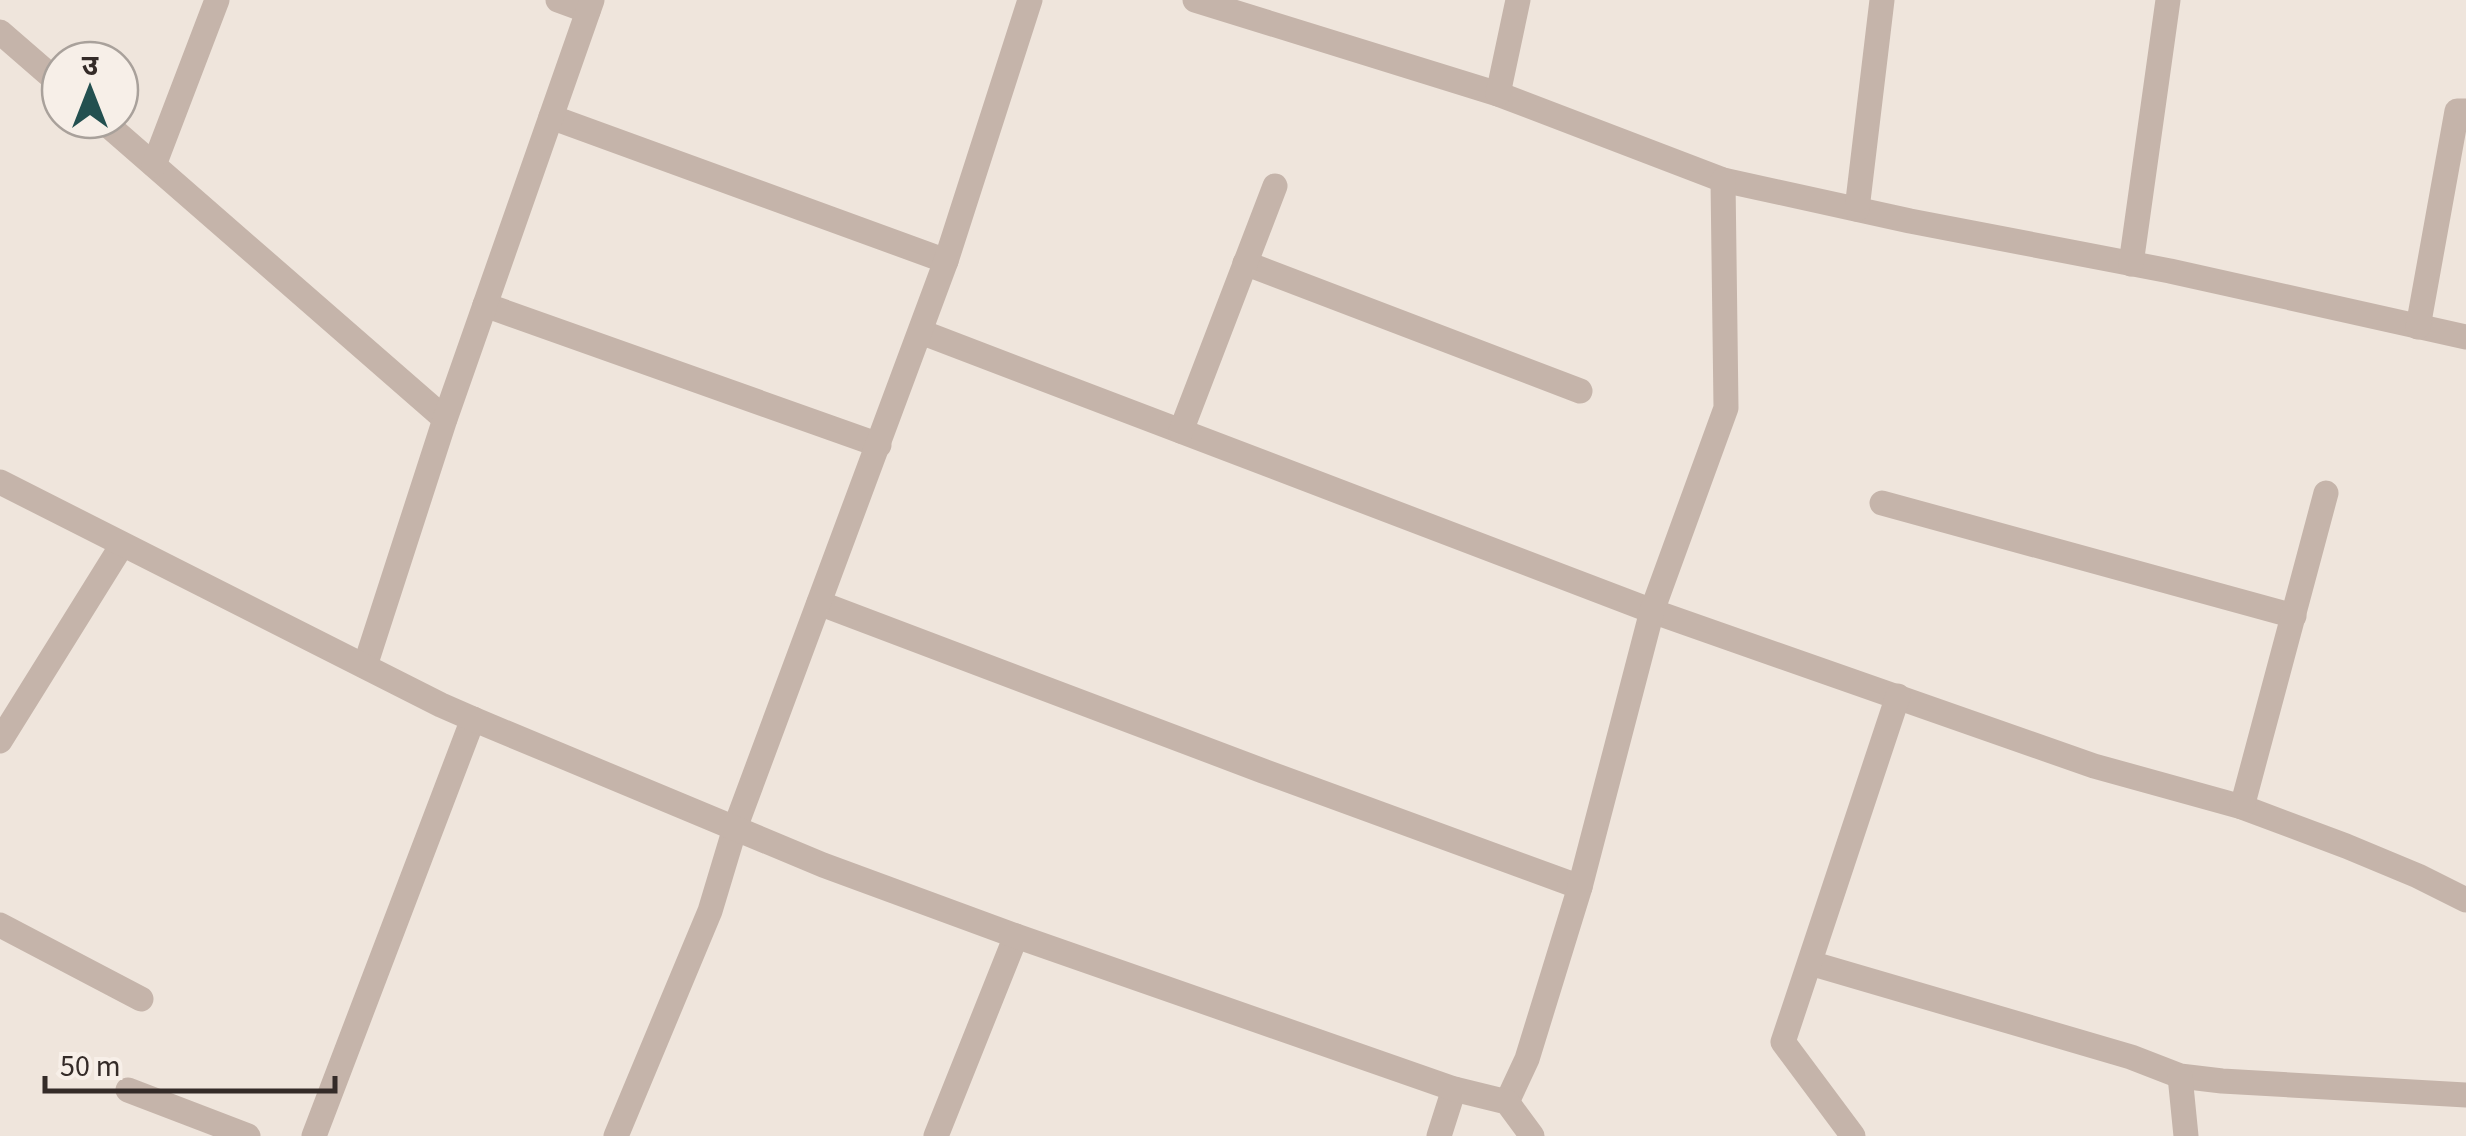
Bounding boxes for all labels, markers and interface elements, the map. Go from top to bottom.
north arrow [40,40,140,140]
text: उ [82,46,99,86]
scale bar [45,1031,335,1093]
text: 50 m [60,1045,121,1088]

